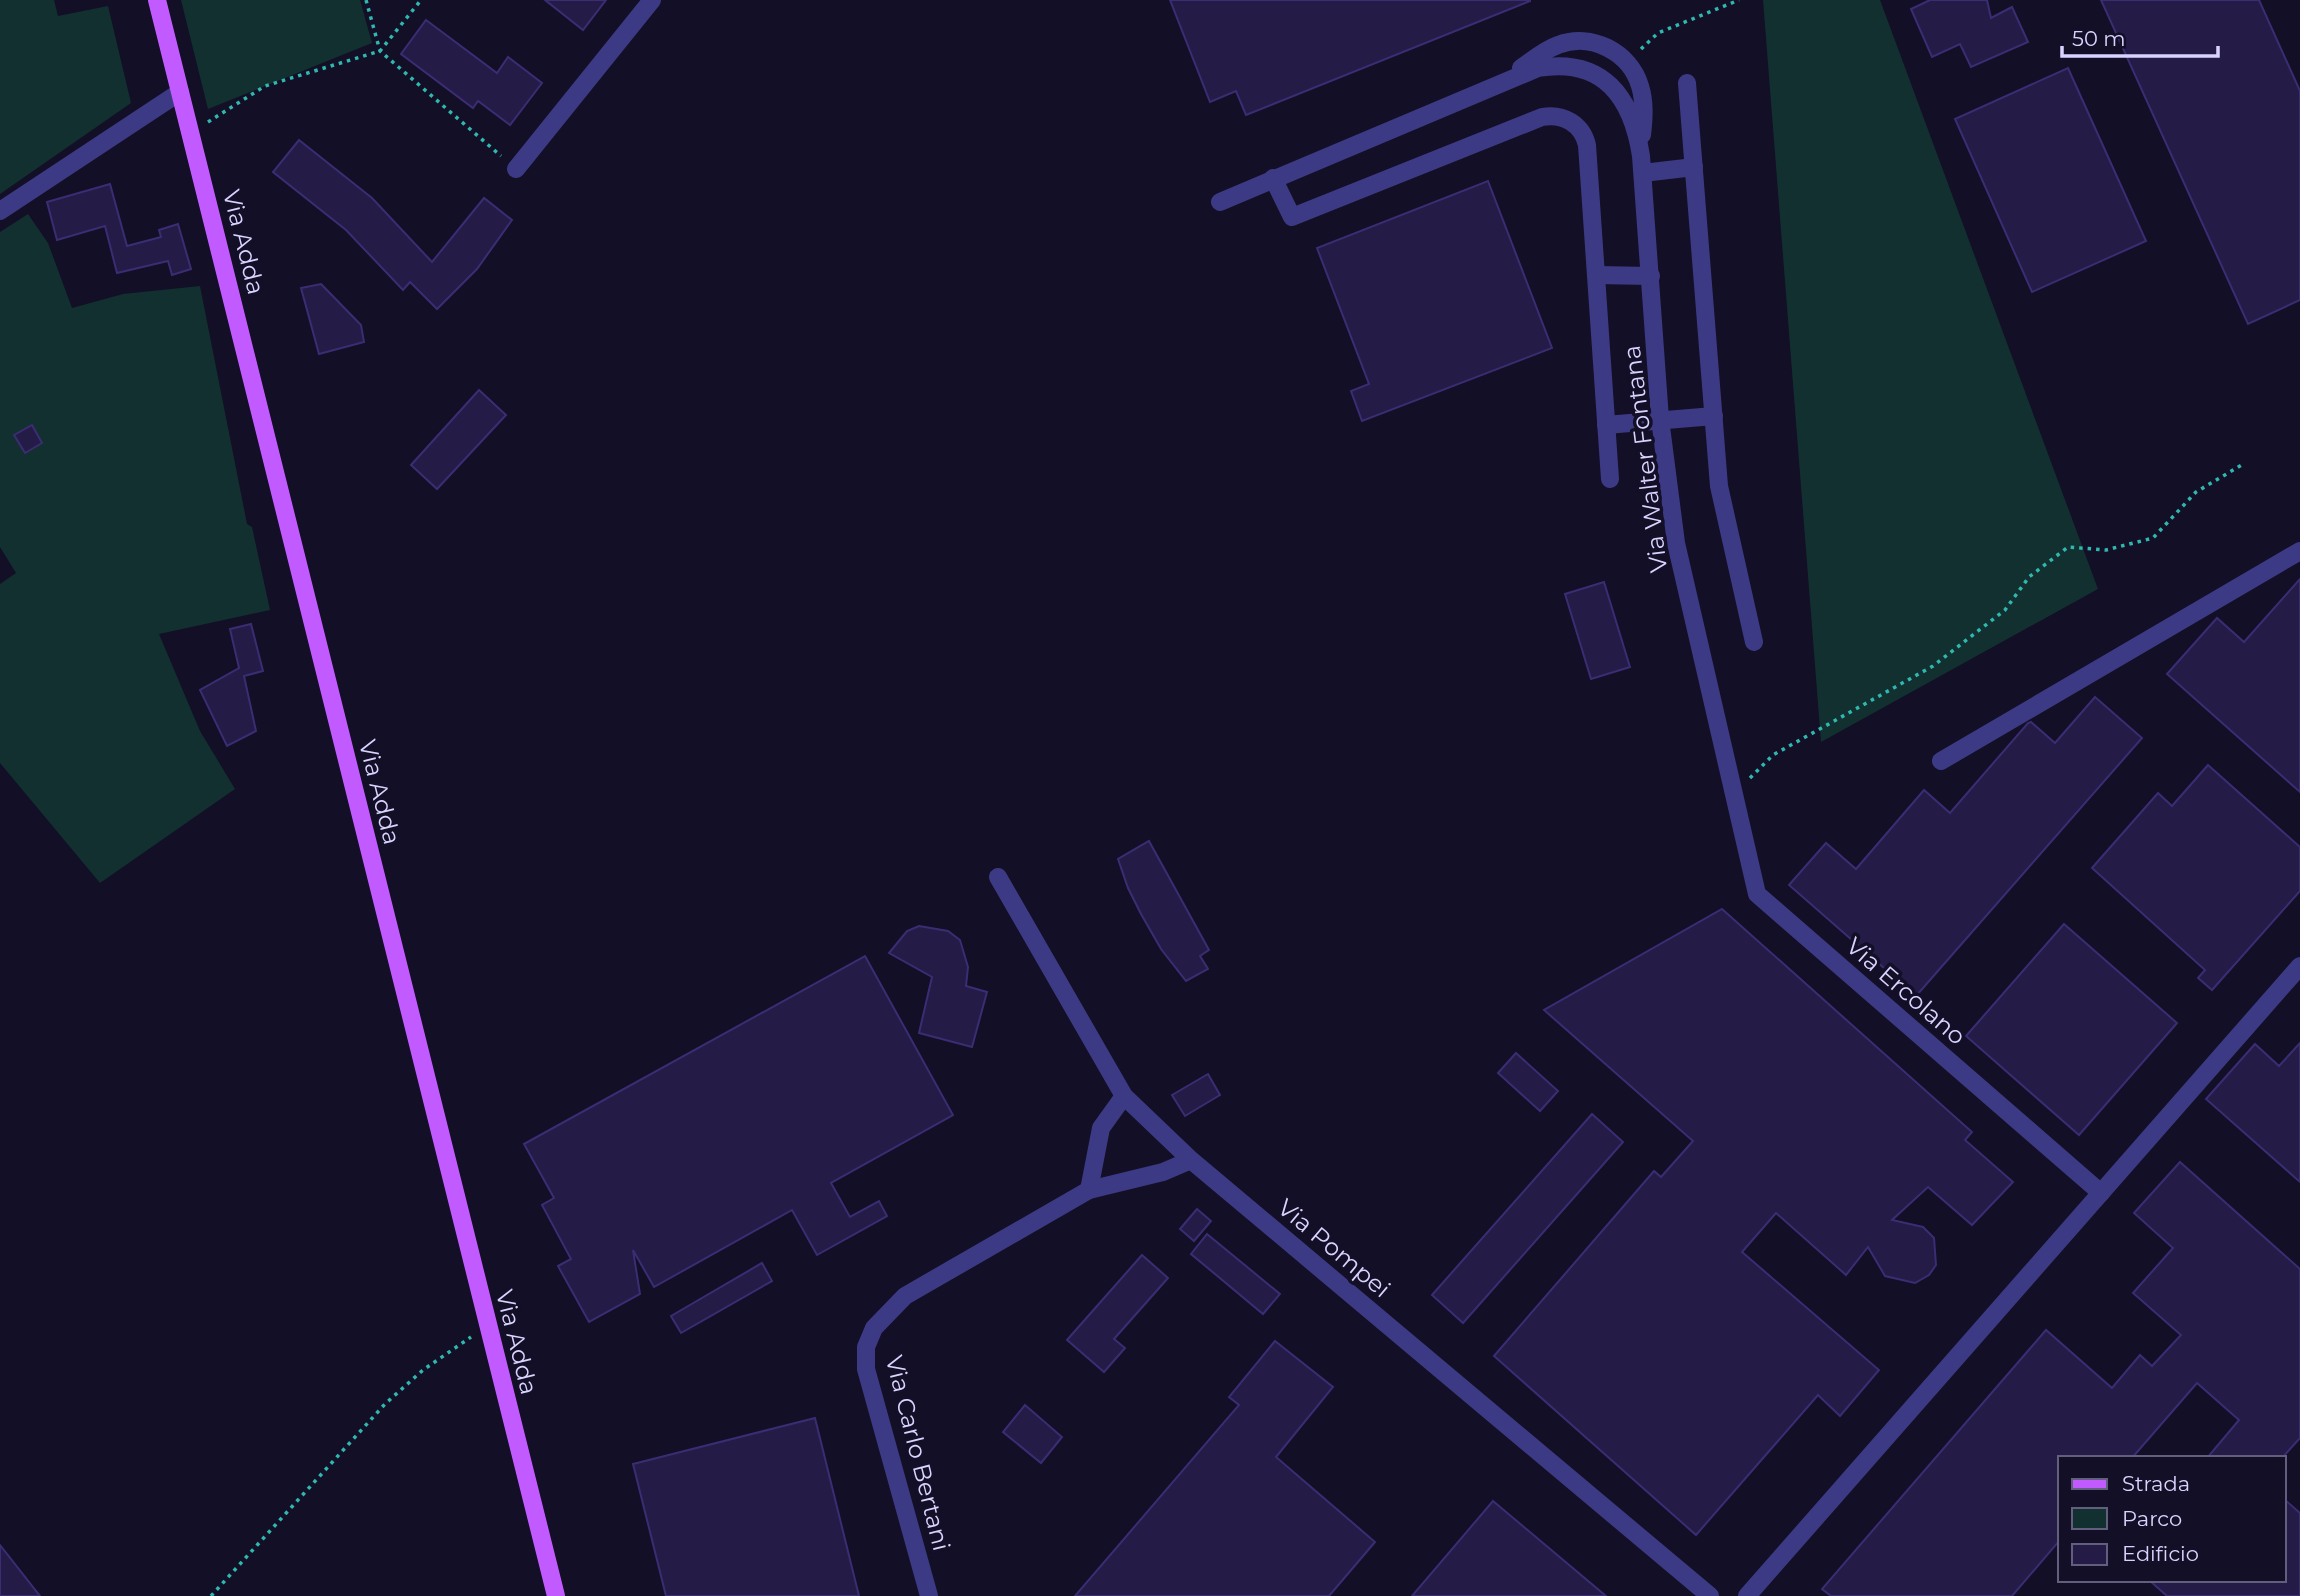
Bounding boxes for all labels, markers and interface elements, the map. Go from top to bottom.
scale bar [2062,14,2218,58]
text: 50 m [2072,26,2126,51]
street label: Via Adda [217,187,271,297]
street label: Via Walter Fontana [1617,344,1673,574]
street label: Via Adda [353,737,407,847]
street label: Via Ercolano [1840,931,1972,1051]
street label: Via Pompei [1272,1193,1396,1303]
street label: Via Adda [490,1287,544,1397]
street label: Via Carlo Bertani [880,1352,956,1554]
legend [2058,1456,2286,1582]
text: Strada [2122,1471,2190,1496]
text: Parco [2122,1506,2182,1531]
text: Edificio [2122,1541,2199,1566]

